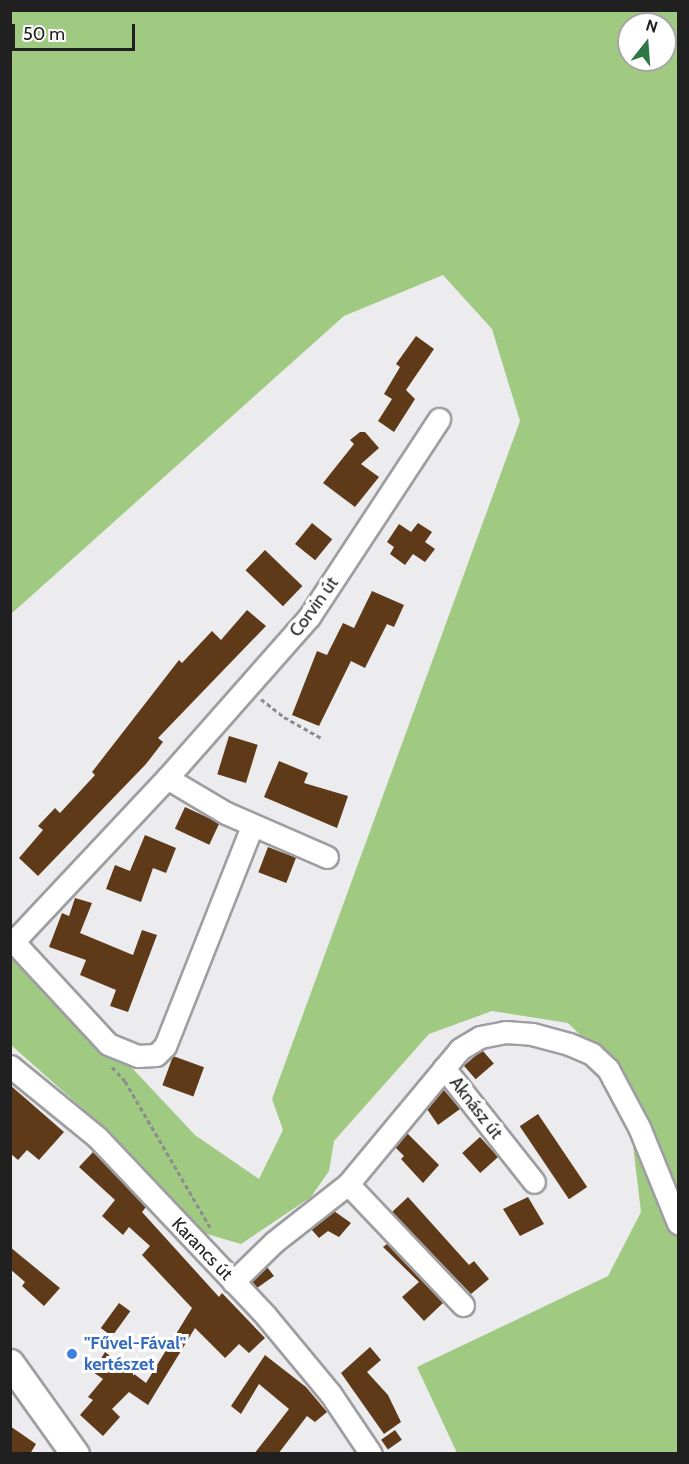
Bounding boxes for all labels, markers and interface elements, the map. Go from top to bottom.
scale bar [15,12,138,50]
north arrow [617,12,677,72]
text: N [644,15,660,37]
text: 50 m [23,23,65,45]
street label: Corvin út [285,573,343,641]
street label: Aknász út [445,1072,507,1144]
street label: Karancs út [167,1213,237,1285]
place label: "Fűvel-Fával" kertészet [84,1333,186,1376]
marker: "Fűvel-Fával" kertészet [65,1347,79,1361]

